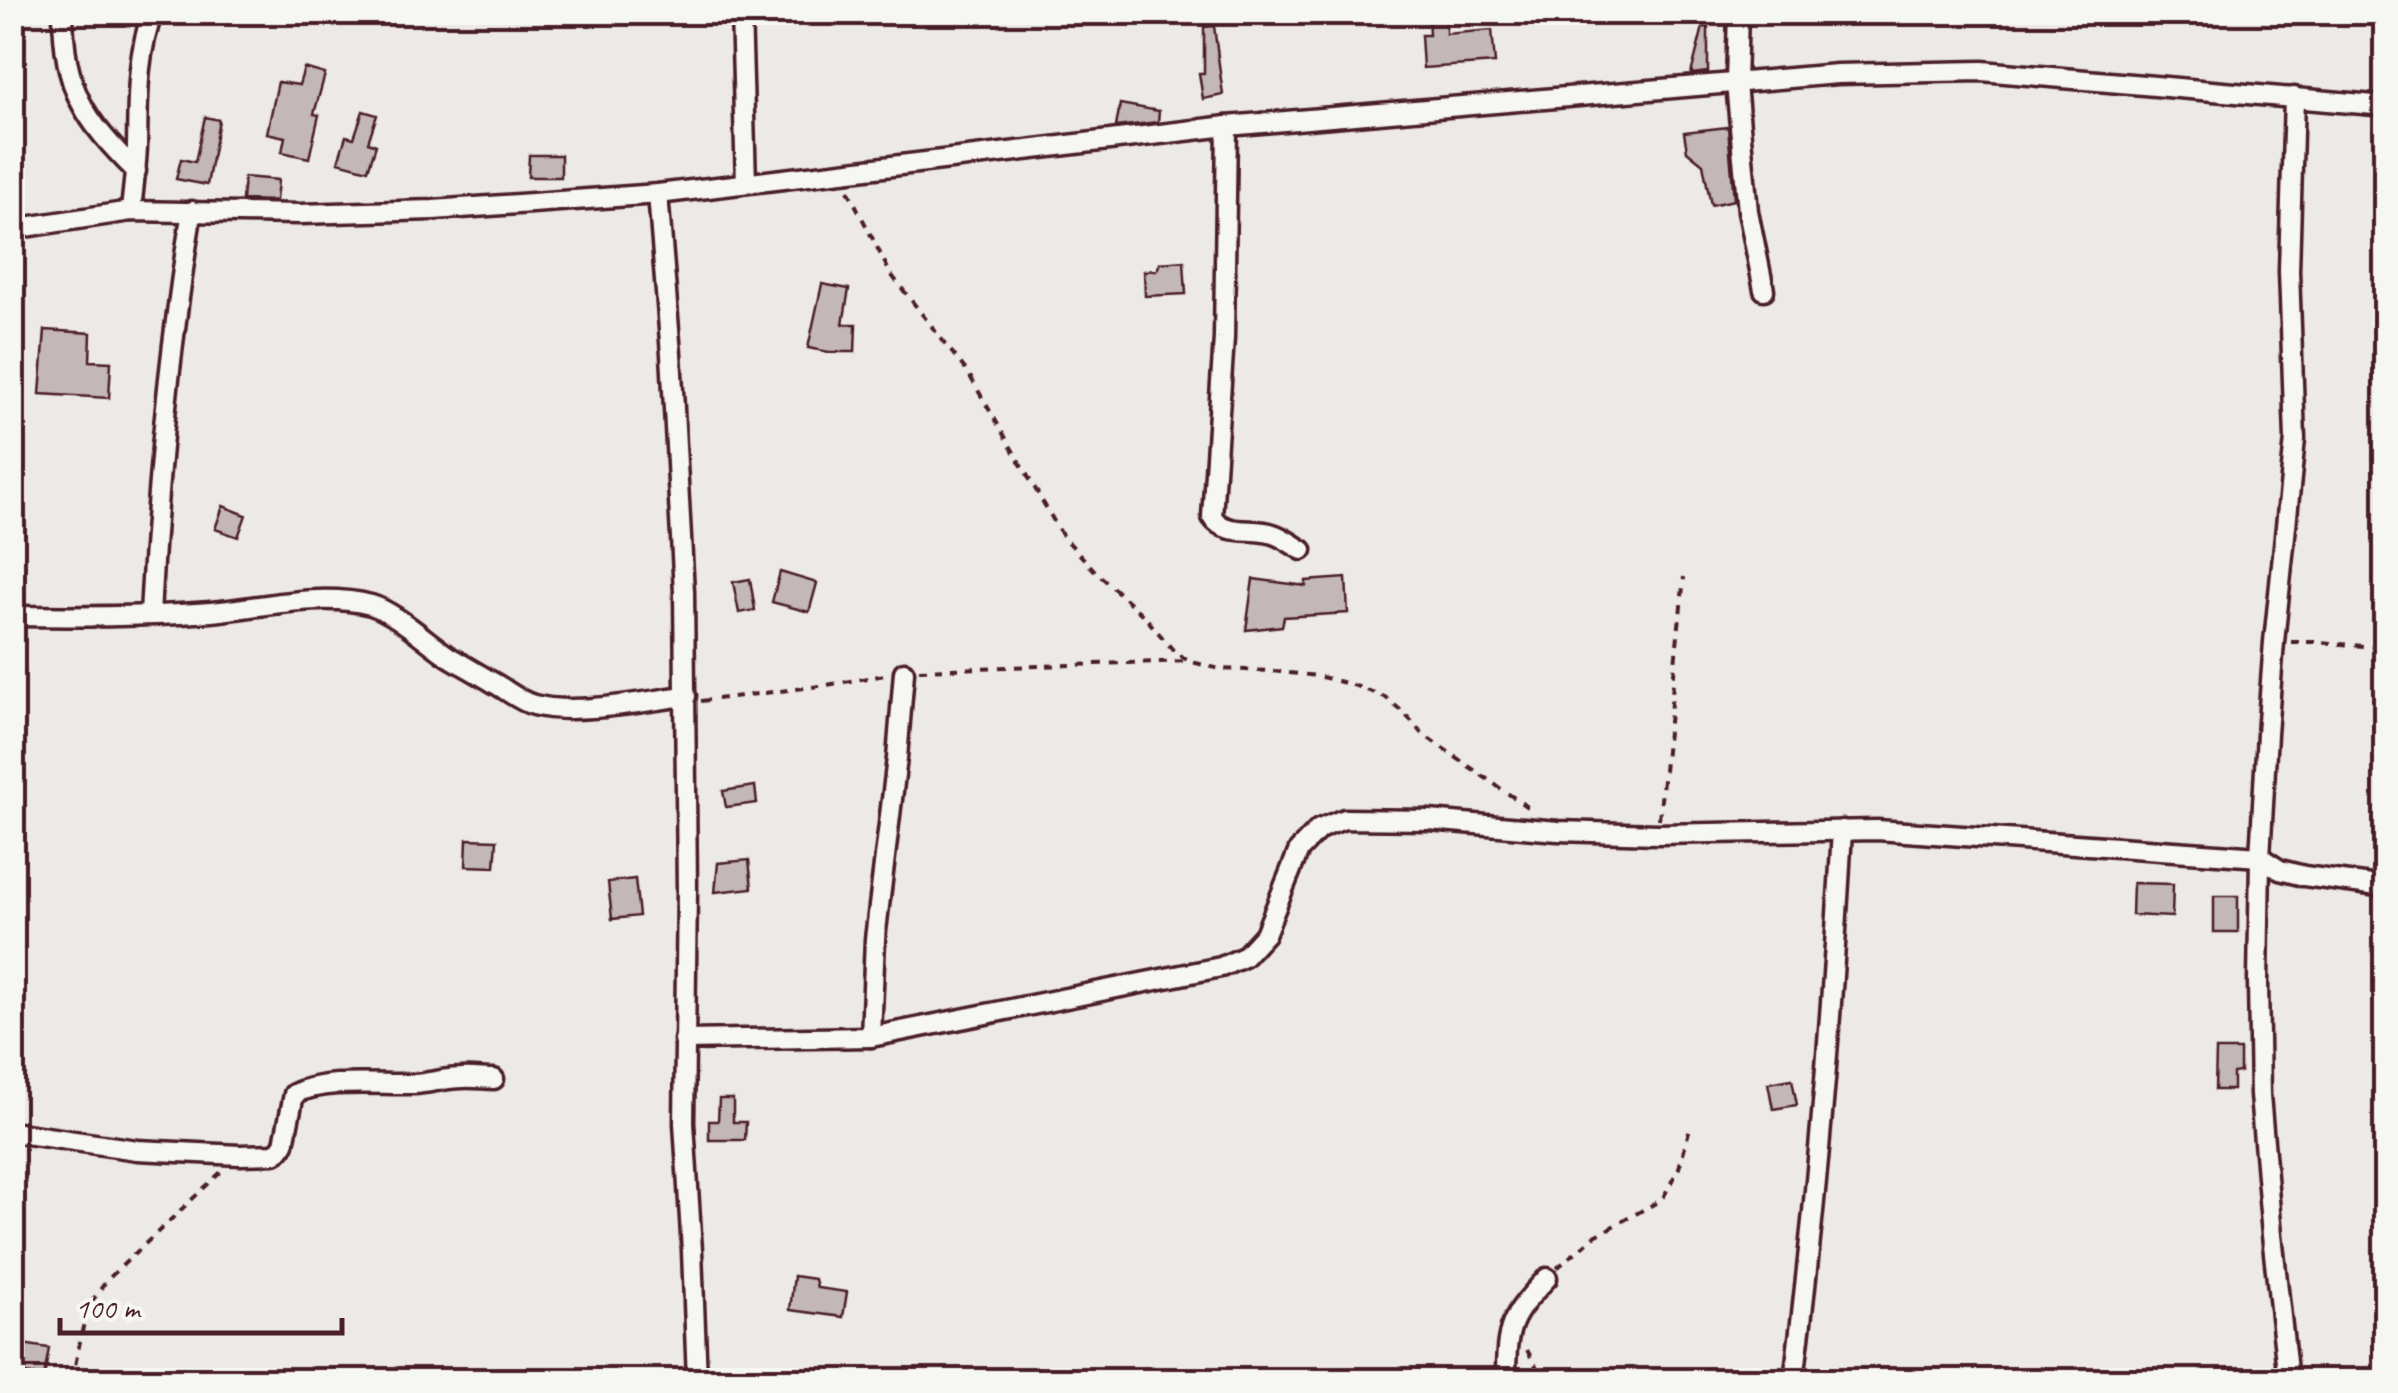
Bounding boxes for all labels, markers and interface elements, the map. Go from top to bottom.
scale bar [60,1273,342,1335]
text: 100 m [75,1289,142,1327]

